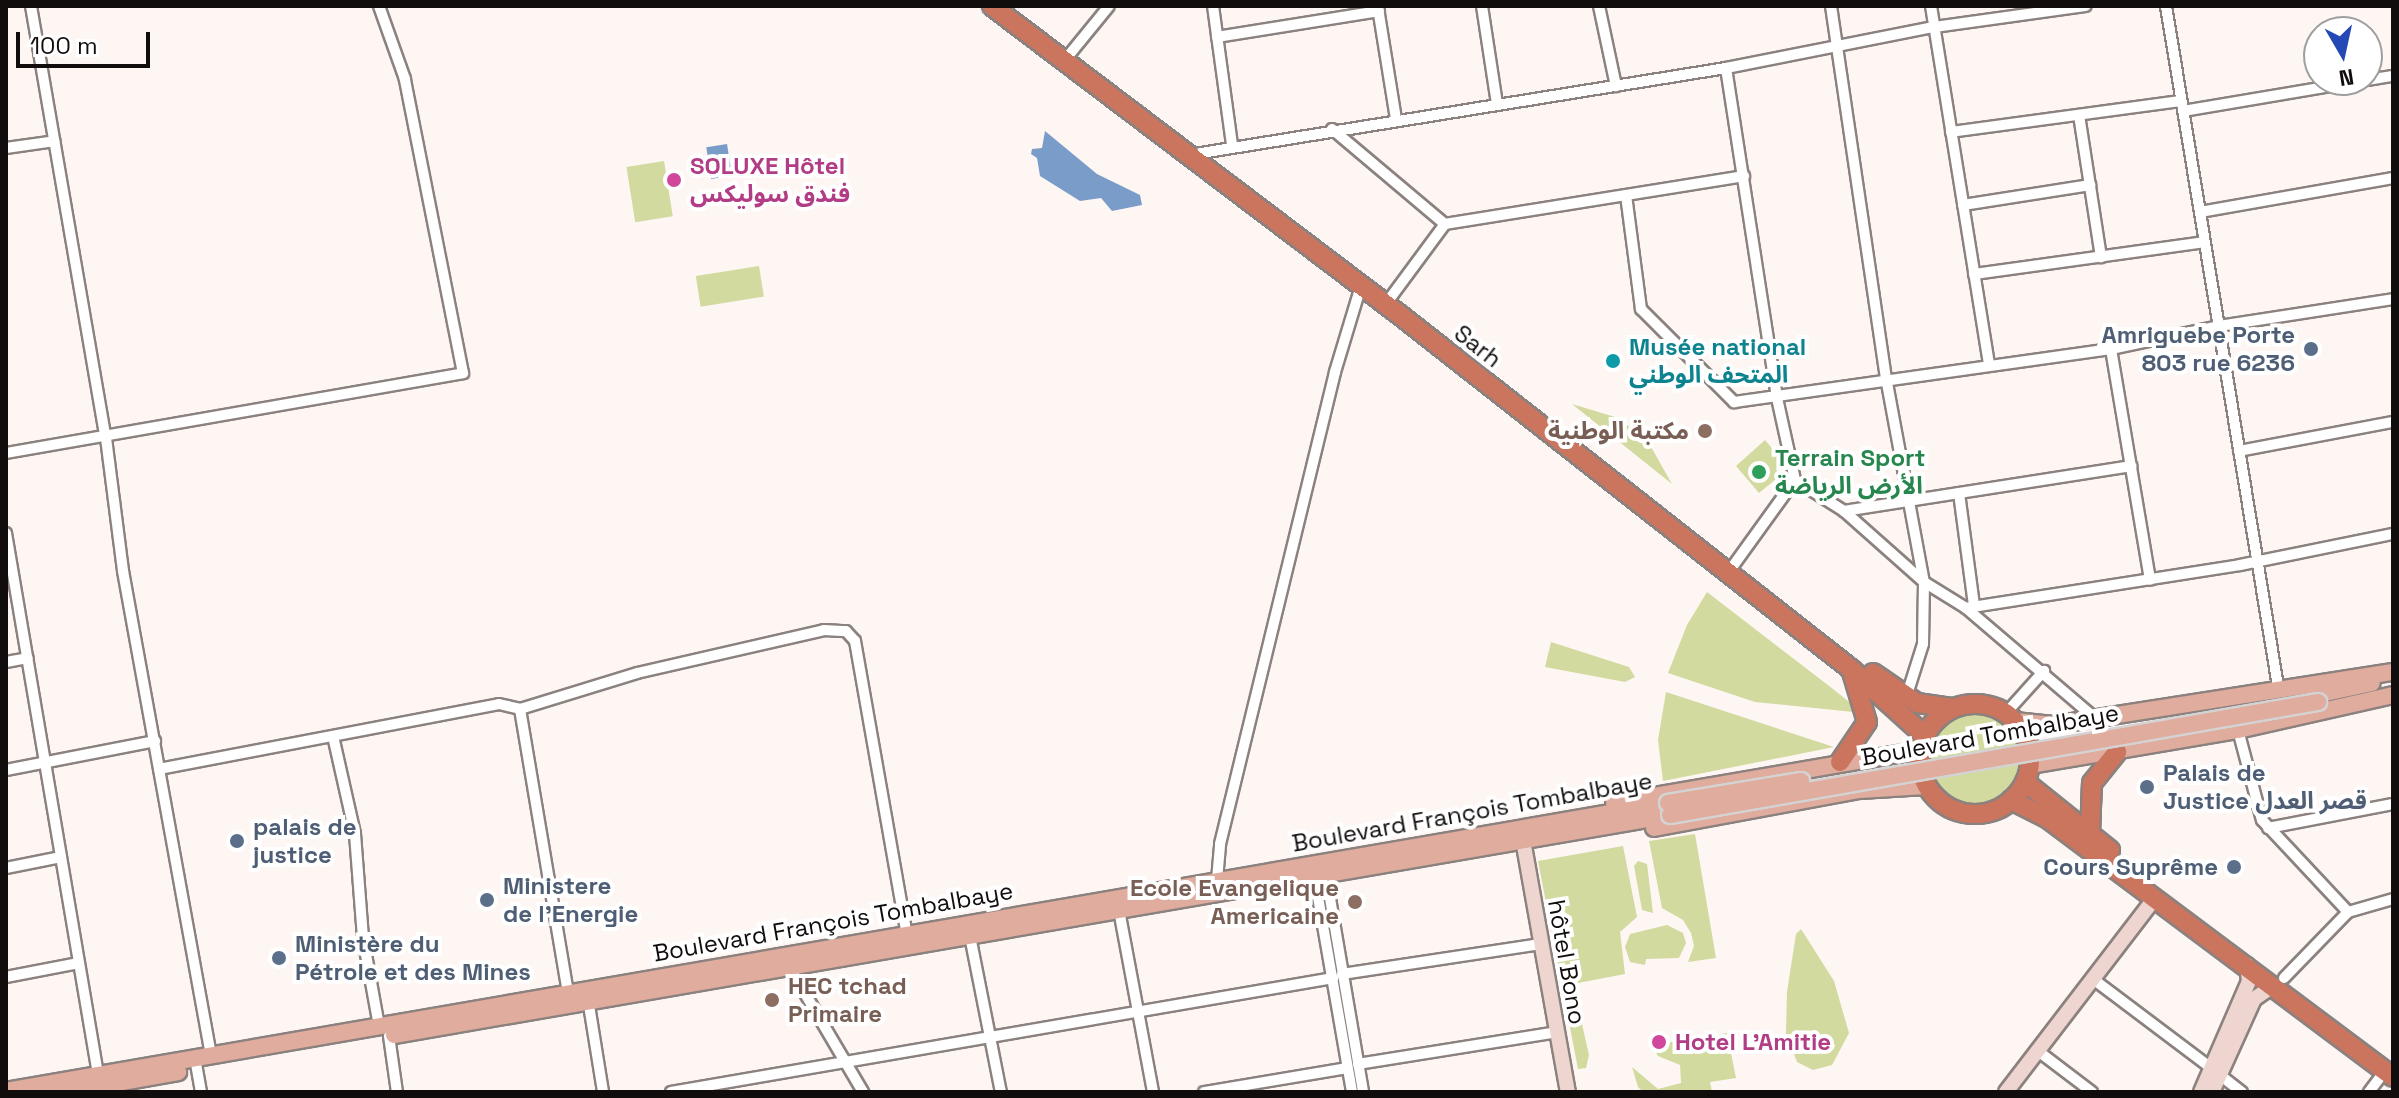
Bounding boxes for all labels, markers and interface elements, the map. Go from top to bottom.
scale bar [20,16,154,66]
north arrow [2303,16,2383,96]
text: 100 m [30,30,98,61]
text: N [2337,63,2356,93]
place label: SOLUXE Hôtel فندق سوليكس [690,152,850,208]
marker: SOLUXE Hôtel فندق سوليكس [665,171,683,189]
street label: Sarh [1449,319,1507,373]
place label: Amriguebe Porte 803 rue 6236 [2101,321,2295,377]
place label: Musée national المتحف الوطني [1629,333,1806,389]
marker: Amriguebe Porte 803 rue 6236 [2302,340,2320,358]
marker: Musée national المتحف الوطني [1604,352,1622,370]
place label: مكتبة الوطنية [1548,417,1689,445]
marker: مكتبة الوطنية [1696,422,1714,440]
place label: Terrain Sport الأرض الرياضة [1775,444,1926,500]
marker: Terrain Sport الأرض الرياضة [1750,463,1768,481]
street label: Boulevard Tombalbaye [1859,698,2121,772]
place label: Palais de Justice قصر العدل [2163,759,2367,815]
street label: Boulevard François Tombalbaye [1289,766,1655,858]
marker: Palais de Justice قصر العدل [2138,778,2156,796]
place label: palais de justice [253,813,357,869]
marker: palais de justice [228,832,246,850]
place label: Cours Suprême [2043,853,2218,881]
marker: Cours Suprême [2225,858,2243,876]
place label: Ministere de l'Energie [503,872,638,928]
place label: Ecole Evangelique Americaine [1130,874,1339,930]
street label: Boulevard François Tombalbaye [650,876,1016,968]
marker: Ministere de l'Energie [478,891,496,909]
marker: Ecole Evangelique Americaine [1346,893,1364,911]
street label: hôtel Bono [1542,897,1592,1027]
place label: Ministère du Pétrole et des Mines [295,930,531,986]
marker: Ministère du Pétrole et des Mines [270,949,288,967]
place label: HEC tchad Primaire [788,972,907,1028]
marker: HEC tchad Primaire [763,991,781,1009]
place label: Hotel L'Amitie [1675,1028,1831,1056]
marker: Hotel L'Amitie [1650,1033,1668,1051]

